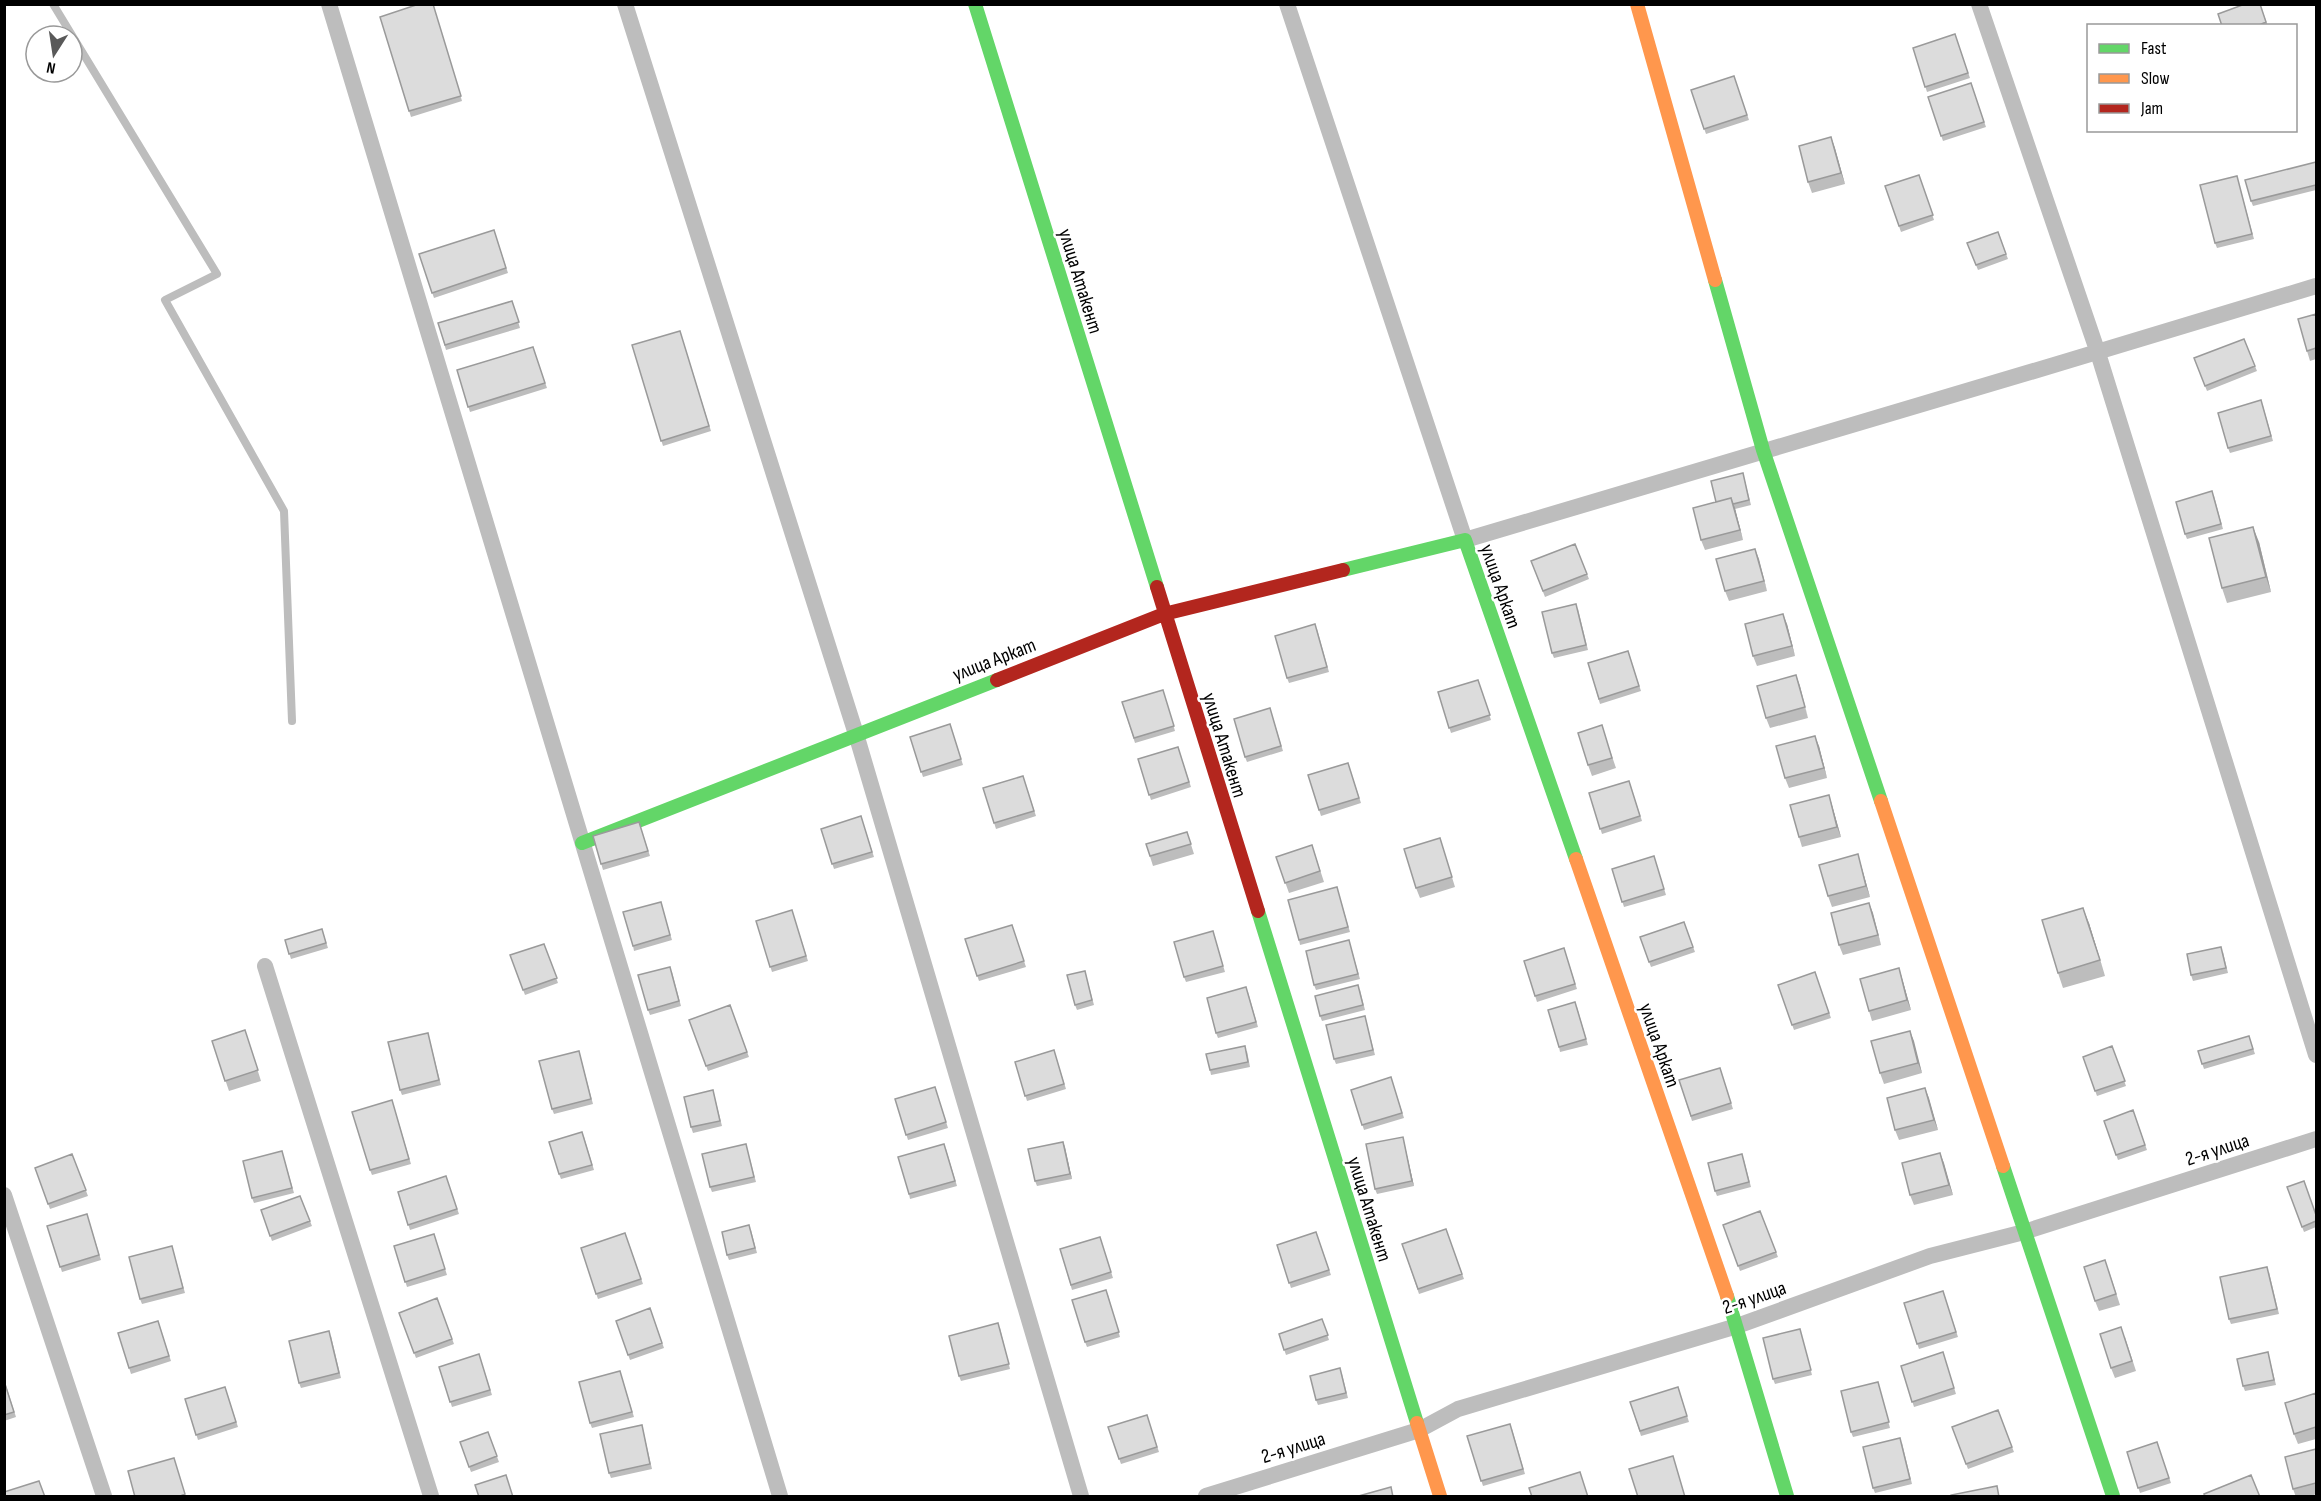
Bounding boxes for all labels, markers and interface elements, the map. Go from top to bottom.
north arrow [24,24,84,84]
legend [2087,24,2297,132]
text: Fast [2141,38,2167,59]
text: N [45,57,57,77]
text: Slow [2141,68,2170,89]
text: Jam [2140,98,2163,119]
street label: улица Атакент [1053,226,1107,337]
street label: улица Аркат [1474,541,1526,632]
street label: улица Аркат [949,633,1039,687]
street label: улица Атакент [1197,690,1251,801]
street label: улица Аркат [1633,1000,1685,1091]
street label: 2-я улица [2182,1128,2252,1172]
street label: улица Атакент [1342,1154,1396,1265]
street label: 2-я улица [1719,1276,1789,1320]
street label: 2-я улица [1258,1427,1328,1469]

